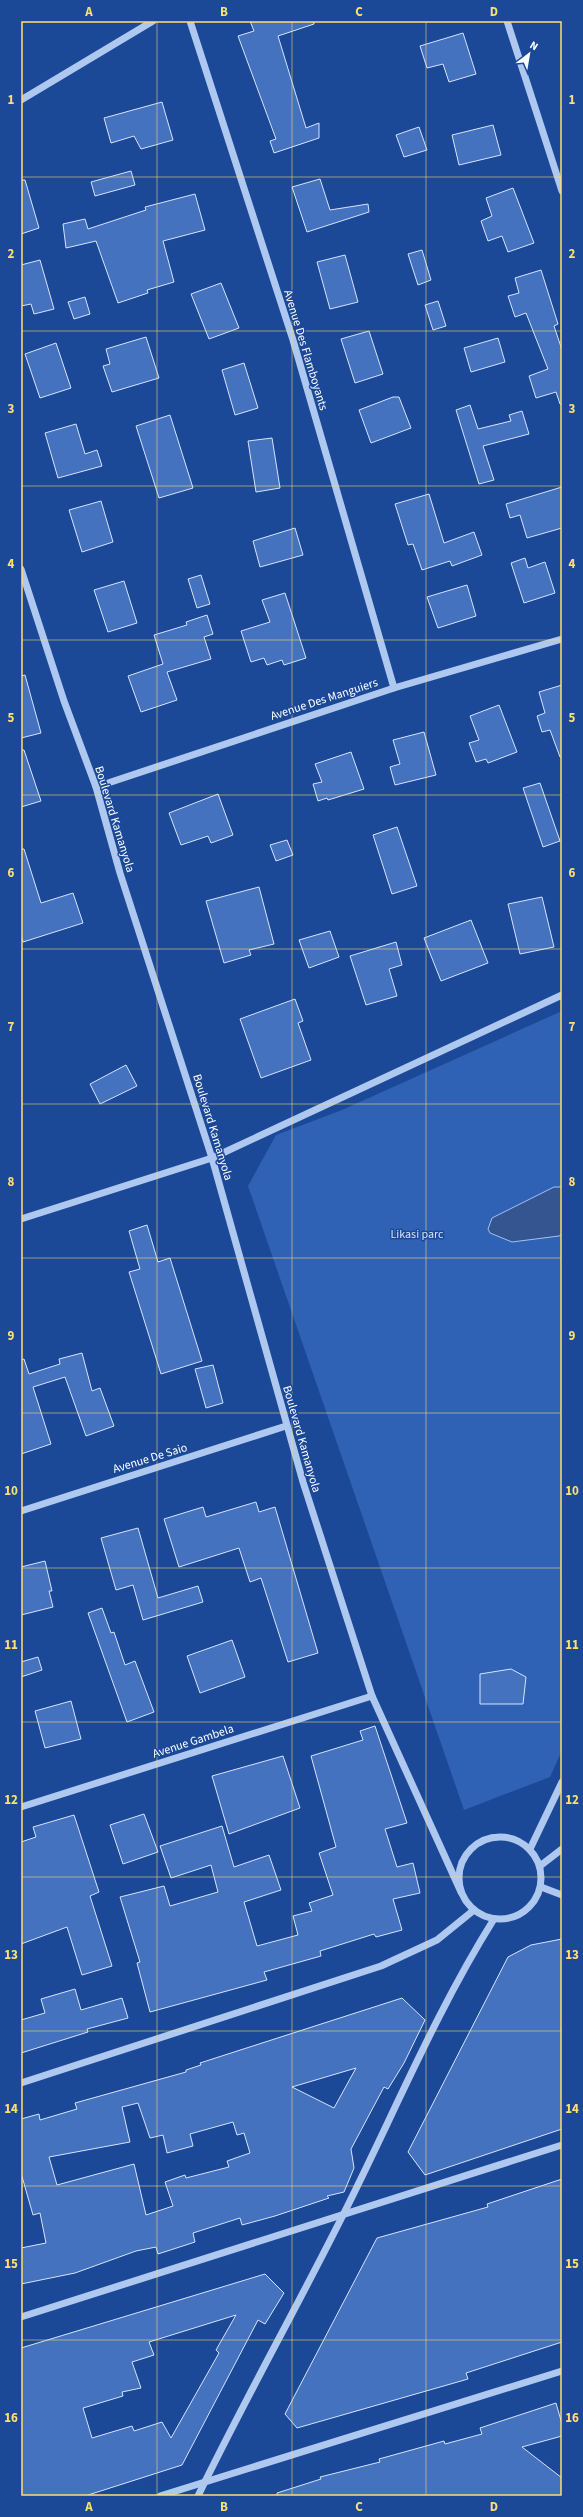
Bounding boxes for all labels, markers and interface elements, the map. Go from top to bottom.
text: A [84,3,93,21]
text: B [220,3,228,21]
text: C [355,3,363,21]
text: D [490,3,498,21]
north arrow [509,34,549,74]
text: N [527,38,541,54]
text: 1 [8,91,15,109]
text: 1 [569,91,576,109]
text: 2 [8,245,15,263]
text: 2 [569,245,576,263]
street label: Avenue Des Flamboyants [279,288,332,412]
text: 3 [8,400,15,418]
text: 3 [569,400,576,418]
text: 4 [8,555,15,573]
text: 4 [569,555,576,573]
street label: Avenue Des Manguiers [268,674,380,725]
text: 5 [8,709,15,727]
text: 5 [569,709,576,727]
street label: Boulevard Kamanyola [90,764,139,874]
text: 6 [8,864,15,882]
text: 6 [569,864,576,882]
text: 7 [8,1018,15,1036]
text: 7 [569,1018,576,1036]
street label: Boulevard Kamanyola [188,1072,237,1182]
text: 8 [8,1173,15,1191]
text: 8 [569,1173,576,1191]
park label: Likasi parc [390,1226,444,1243]
text: 9 [8,1327,15,1345]
text: 9 [569,1327,576,1345]
street label: Boulevard Kamanyola [278,1384,325,1495]
street label: Avenue De Saio [111,1439,189,1478]
text: 10 [4,1482,18,1500]
text: 10 [565,1482,579,1500]
text: 11 [4,1636,18,1654]
text: 11 [565,1636,579,1654]
street label: Avenue Gambela [150,1720,236,1763]
text: 12 [4,1791,18,1809]
text: 12 [565,1791,579,1809]
text: 13 [4,1946,18,1964]
text: 13 [565,1946,579,1964]
text: 14 [4,2100,18,2118]
text: 14 [565,2100,579,2118]
text: 15 [4,2255,18,2273]
text: 15 [565,2255,579,2273]
text: 16 [4,2409,18,2427]
text: 16 [565,2409,579,2427]
text: A [84,2498,93,2516]
text: B [220,2498,228,2516]
text: C [355,2498,363,2516]
text: D [490,2498,498,2516]

